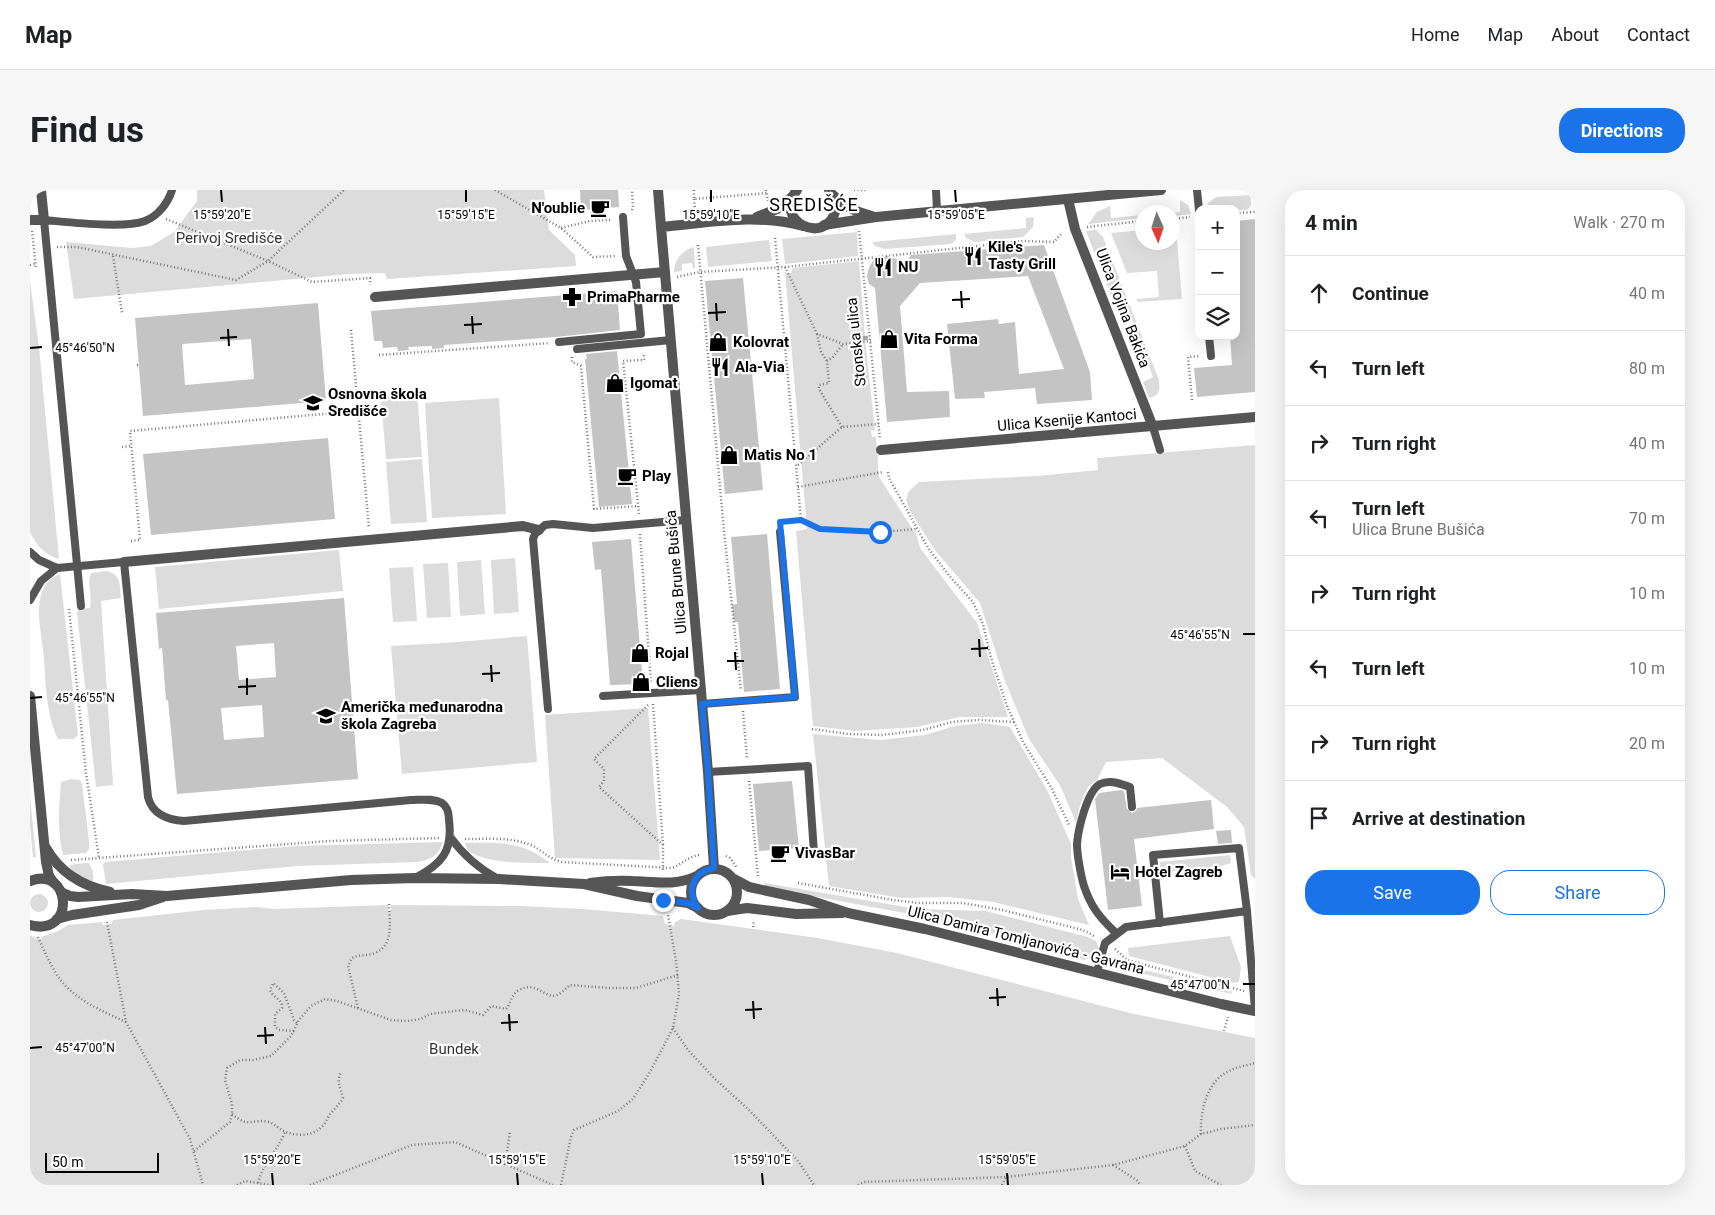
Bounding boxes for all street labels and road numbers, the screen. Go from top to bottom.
street label: Ulica Vojina Bakića [1092,246,1154,370]
street label: Stonska ulica [842,297,870,387]
street label: Ulica Ksenije Kantoci [997,405,1137,435]
street label: Ulica Brune Bušića [662,509,690,635]
street label: Ulica Damira Tomljanovića - Gavrana [906,902,1146,978]

